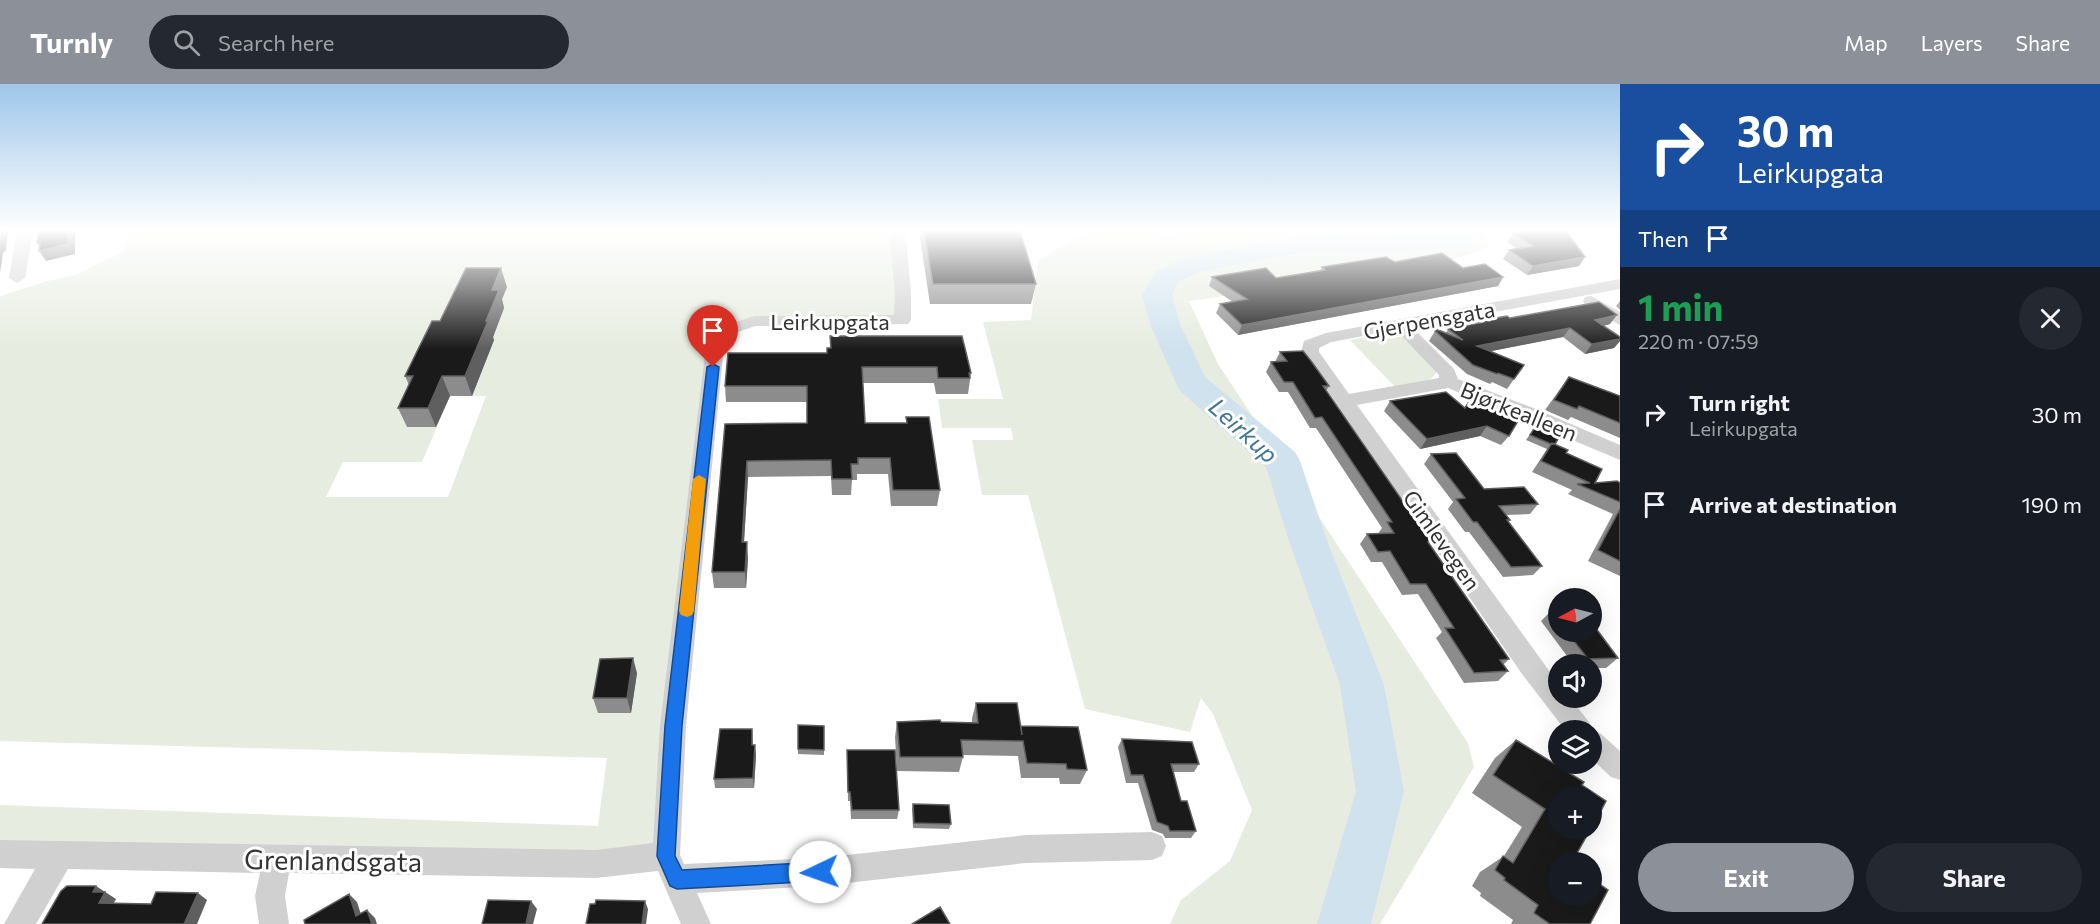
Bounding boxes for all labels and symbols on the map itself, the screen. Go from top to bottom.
street label: Gjerpensgata [1361,295,1497,345]
pin [687,305,738,367]
street label: Leirkupgata [770,308,890,335]
street label: Bjørkealleen [1457,375,1581,447]
water label: Leirkup [1204,392,1284,468]
street label: Gimlevegen [1398,485,1486,595]
north arrow [1548,588,1602,642]
position arrow [788,840,852,904]
street label: Grenlandsgata [244,842,422,878]

